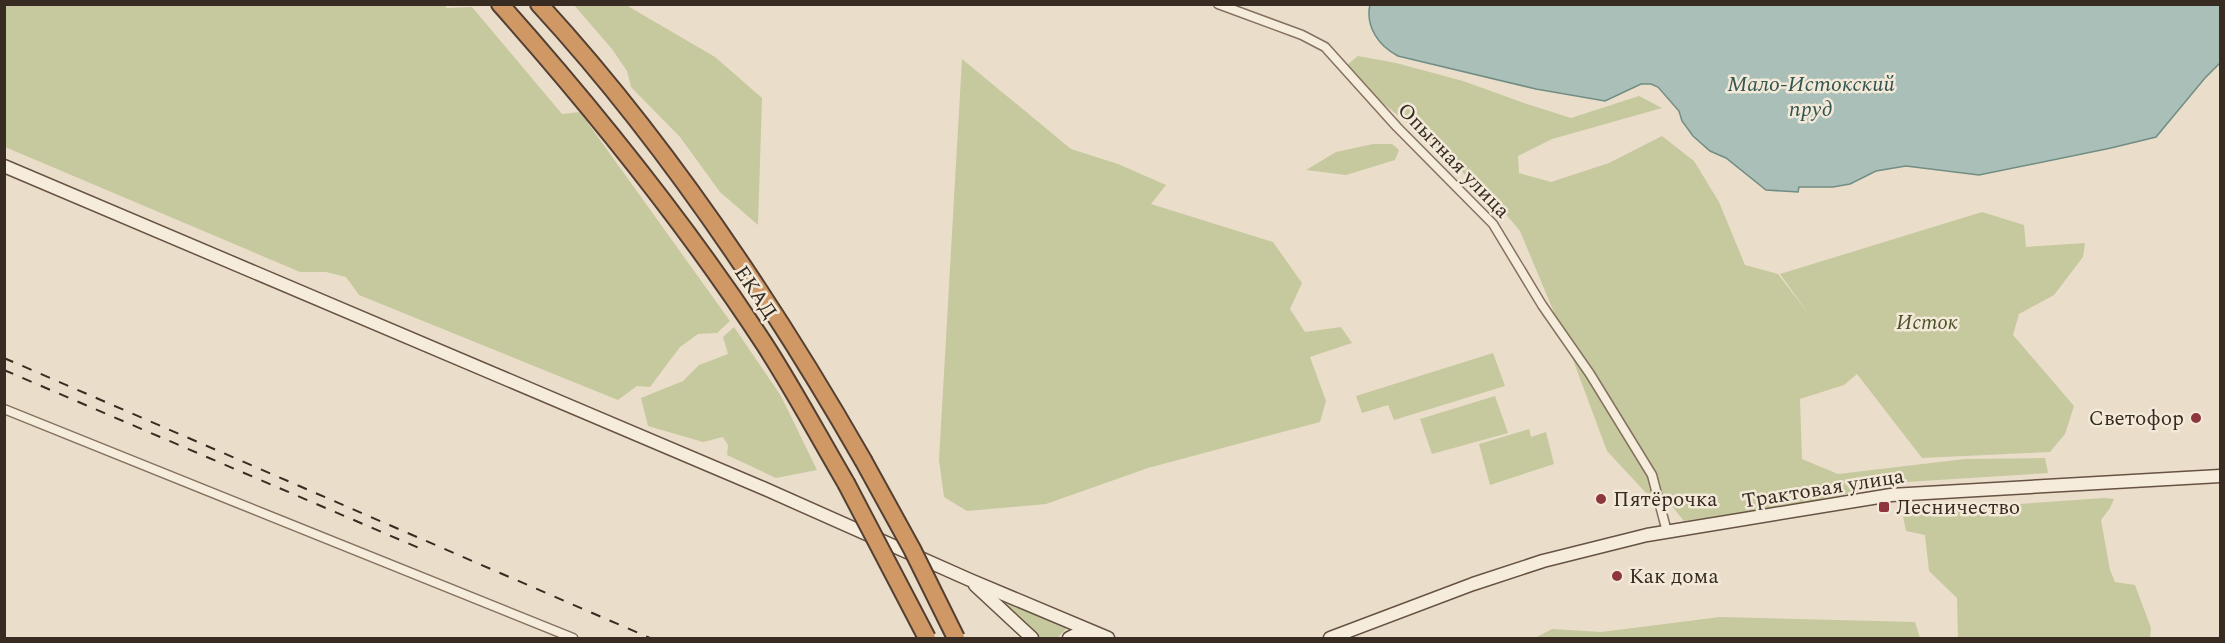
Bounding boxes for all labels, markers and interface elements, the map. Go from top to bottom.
water label: Мало-Истокский пруд [1727,68,1895,126]
street label: Опытная улица [1389,95,1518,227]
street label: ЕКАД [725,259,785,326]
park label: Исток [1896,307,1958,339]
place label: Светофор [2089,403,2184,435]
marker: Светофор [2189,411,2203,425]
street label: Трактовая улица [1740,460,1907,518]
place label: Пятёрочка [1613,484,1718,516]
marker: Пятёрочка [1594,492,1608,506]
place label: Лесничество [1896,492,2020,524]
marker: Лесничество [1877,500,1891,514]
place label: Как дома [1629,561,1719,593]
marker: Как дома [1610,569,1624,583]

